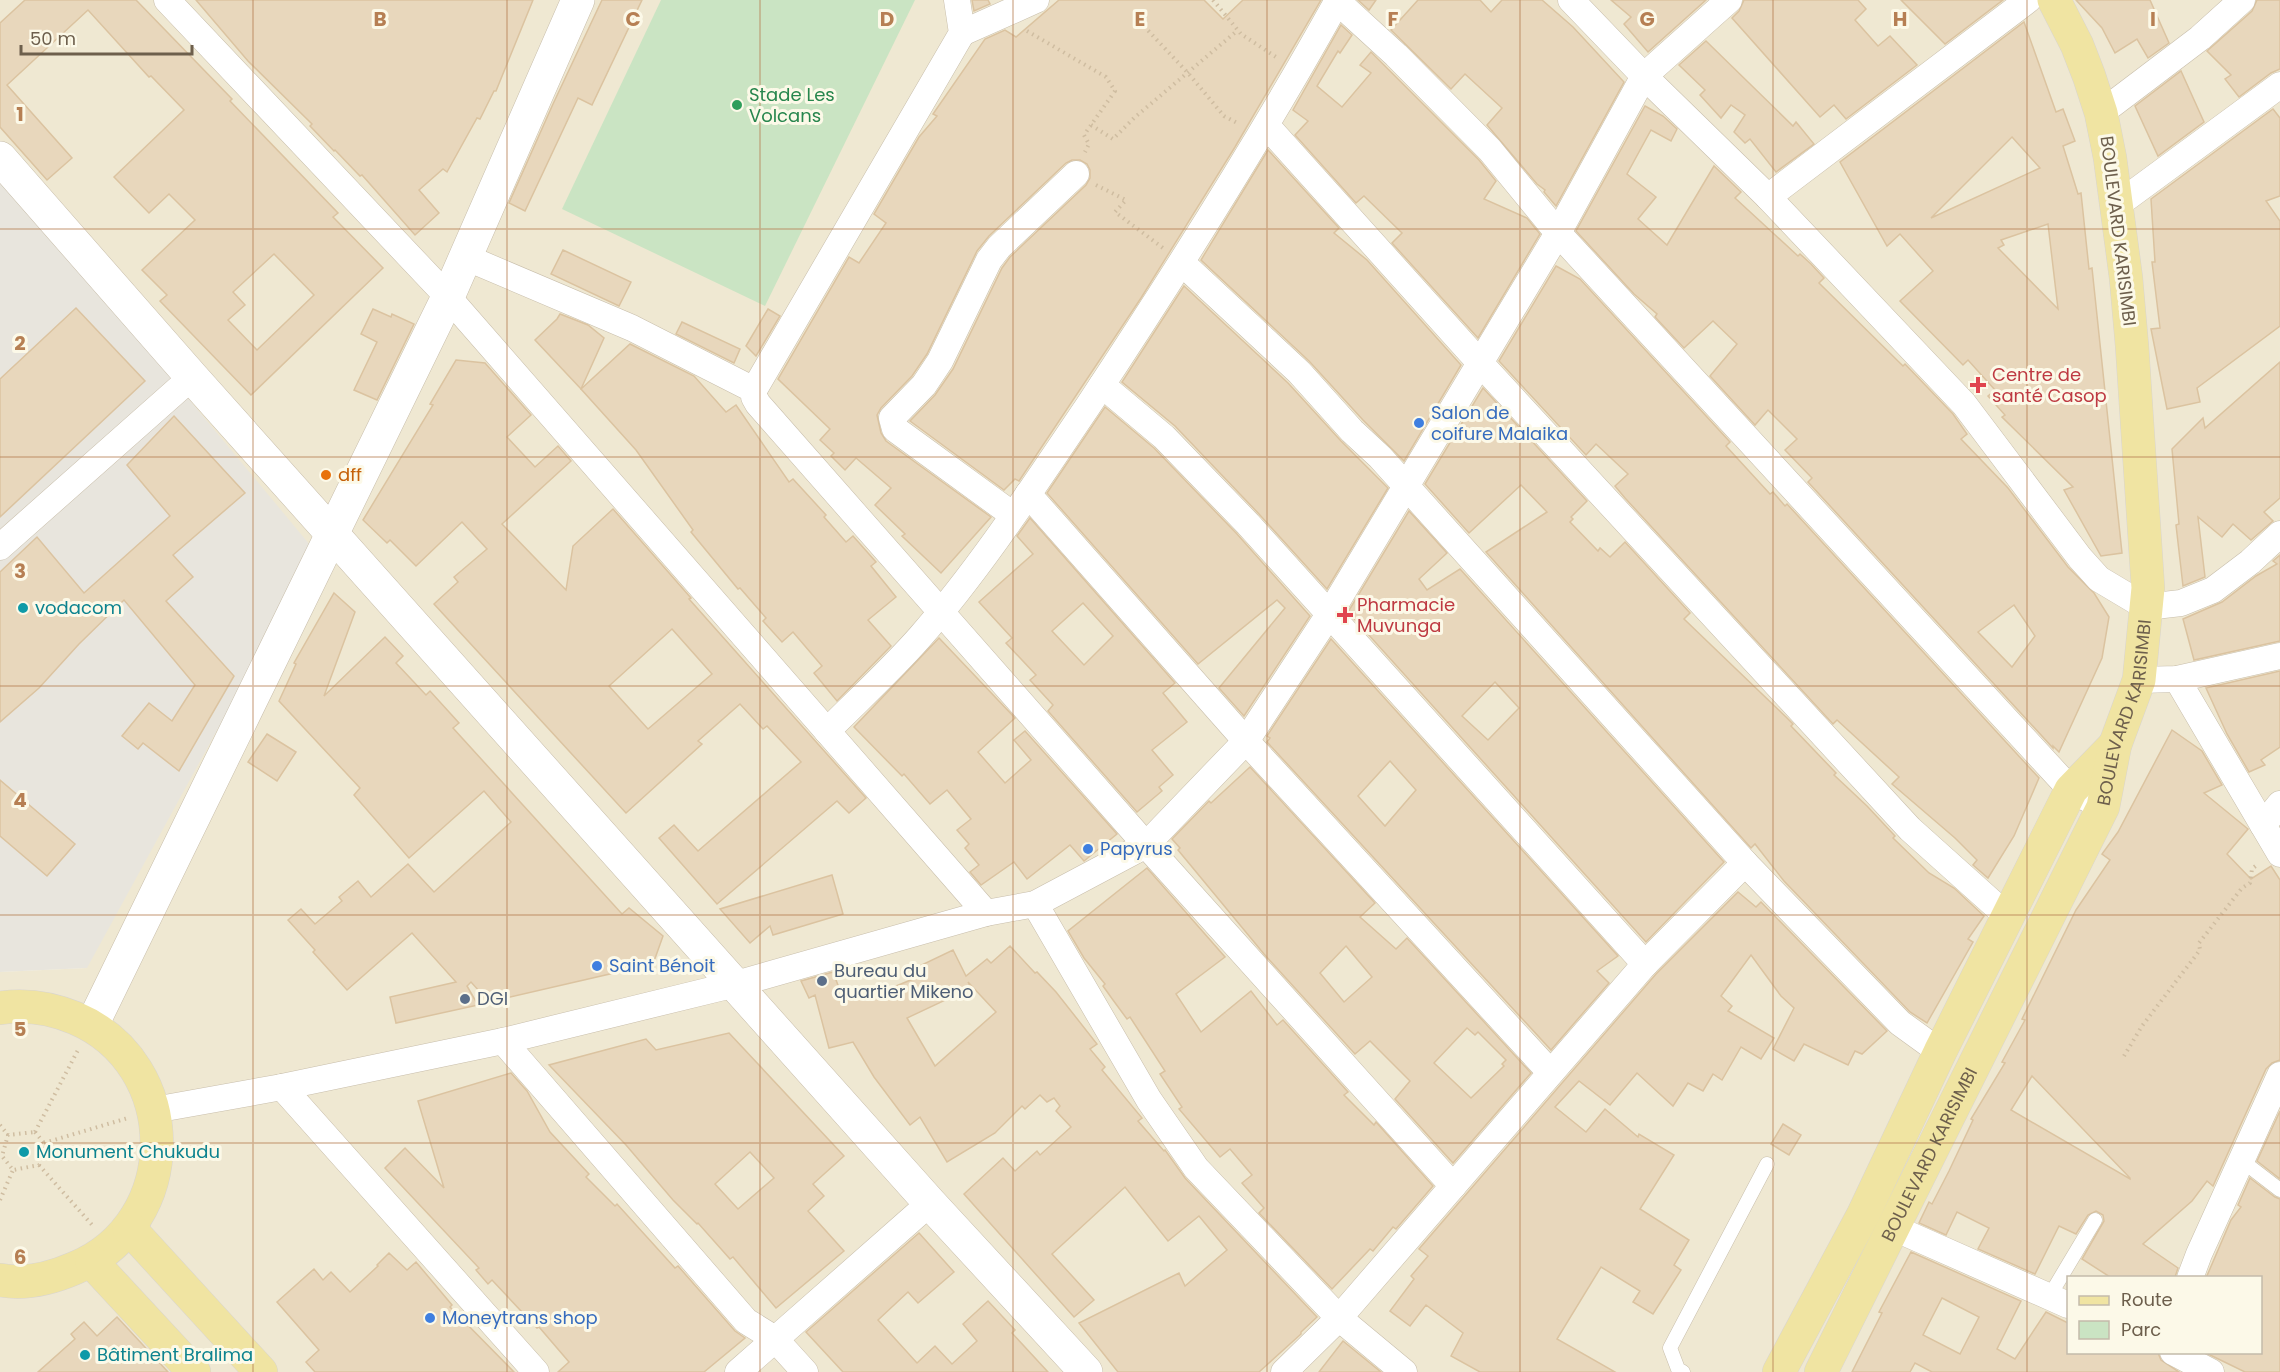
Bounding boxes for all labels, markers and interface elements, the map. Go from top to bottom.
text: B [373,5,387,33]
text: C [625,5,641,33]
text: D [880,5,894,33]
text: E [1135,5,1145,33]
text: F [1388,5,1399,33]
text: G [1639,5,1655,33]
text: H [1893,5,1907,33]
text: I [2150,5,2156,33]
scale bar [21,18,192,56]
text: 50 m [30,26,76,51]
place label: Stade Les Volcans [749,82,835,128]
marker: Stade Les Volcans [730,98,744,112]
text: 1 [16,100,24,128]
street label: BOULEVARD KARISIMBI [2094,134,2143,327]
text: 2 [14,329,26,357]
place label: Centre de santé Casop [1992,362,2107,408]
marker: Centre de santé Casop [1969,376,1987,394]
place label: Salon de coifure Malaika [1431,400,1568,446]
marker: Salon de coifure Malaika [1412,416,1426,430]
place label: dff [338,462,362,487]
marker: dff [319,468,333,482]
text: 3 [14,557,26,585]
place label: Pharmacie Muvunga [1357,592,1455,638]
place label: vodacom [35,595,122,620]
marker: vodacom [16,601,30,615]
marker: Pharmacie Muvunga [1338,608,1352,622]
street label: BOULEVARD KARISIMBI [2091,618,2157,808]
text: 4 [13,786,27,814]
place label: Papyrus [1100,836,1173,861]
marker: Papyrus [1081,842,1095,856]
place label: Saint Bénoit [609,953,715,978]
place label: Bureau du quartier Mikeno [834,958,974,1004]
marker: Saint Bénoit [590,959,604,973]
marker: Bureau du quartier Mikeno [815,974,829,988]
place label: DGI [477,986,508,1011]
marker: DGI [458,992,472,1006]
text: 5 [14,1015,27,1043]
street label: BOULEVARD KARISIMBI [1875,1063,1983,1246]
place label: Monument Chukudu [36,1139,220,1164]
marker: Monument Chukudu [17,1145,31,1159]
text: 6 [14,1243,26,1271]
legend [2067,1276,2262,1354]
text: Route [2121,1287,2173,1312]
place label: Moneytrans shop [442,1305,598,1330]
marker: Moneytrans shop [423,1311,437,1325]
text: Parc [2121,1317,2161,1342]
place label: Bâtiment Bralima [97,1342,253,1367]
marker: Bâtiment Bralima [78,1348,92,1362]

